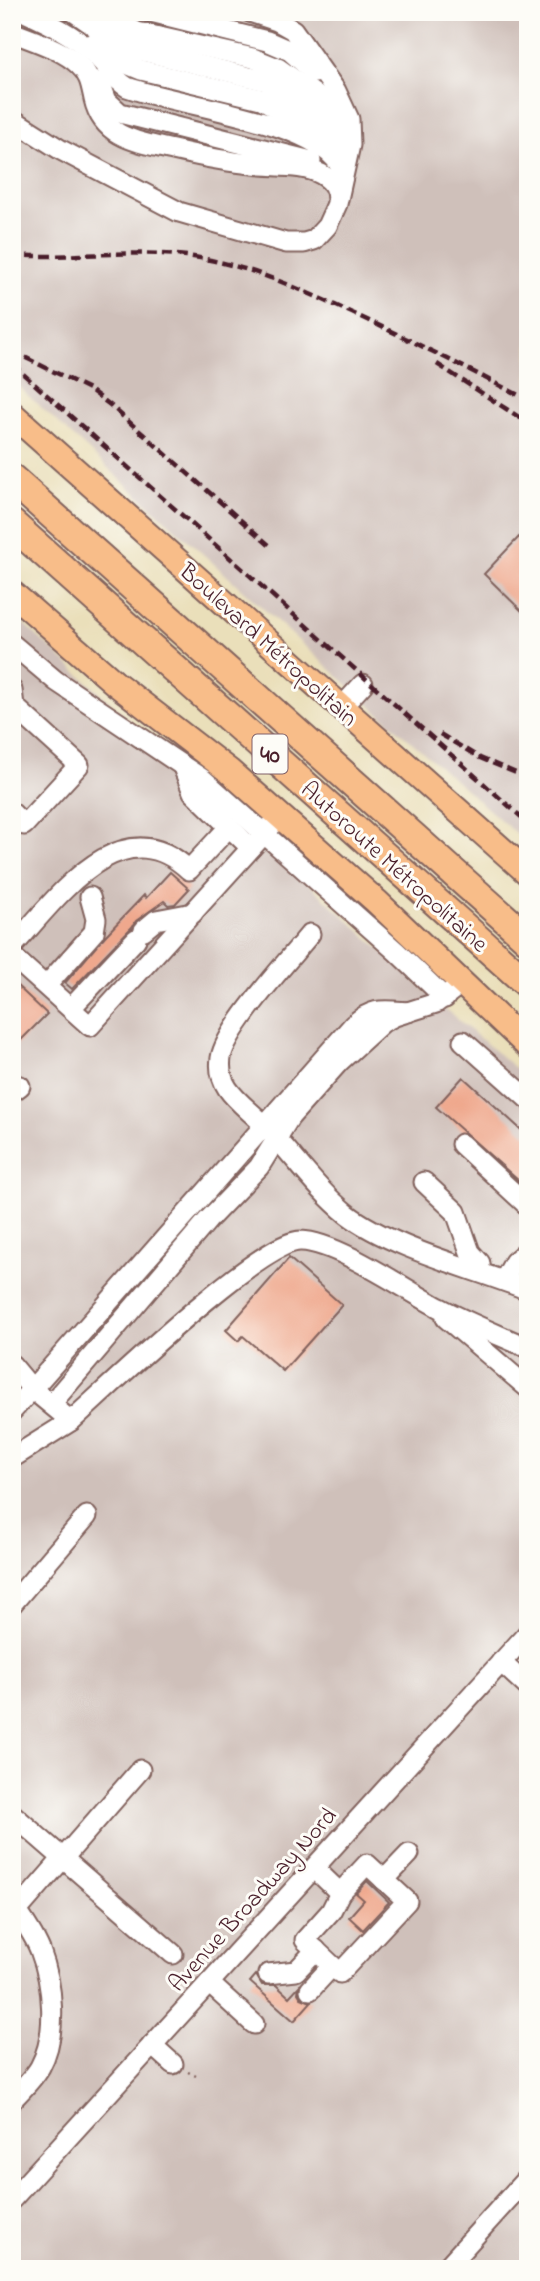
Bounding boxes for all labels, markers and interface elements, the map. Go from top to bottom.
street label: Boulevard Métropolitain [169,555,364,736]
road number: 40 [252,734,288,774]
street label: Autoroute Métropolitaine [292,774,495,962]
street label: Avenue Broadway Nord [161,1800,348,2001]

